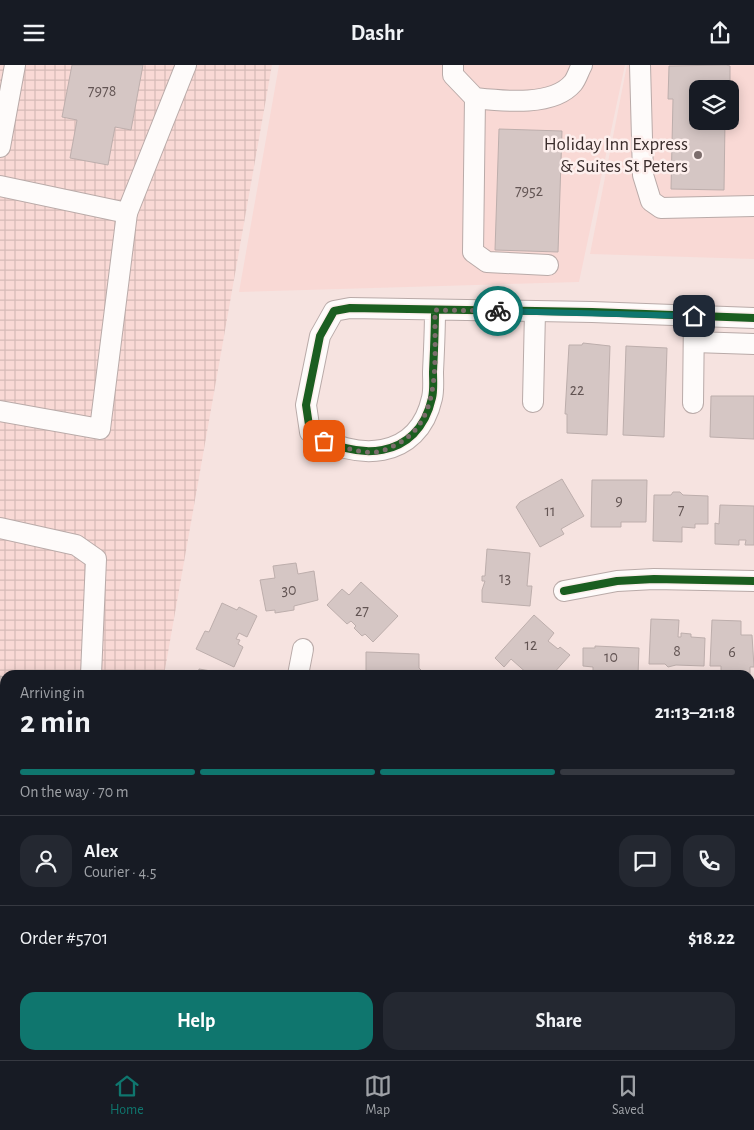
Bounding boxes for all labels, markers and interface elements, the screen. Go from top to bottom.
icon: menu [20,19,48,47]
icon: share [706,19,734,47]
text: Dashr [351,22,403,44]
map controls [689,80,739,130]
button: layers [689,80,739,130]
house number: 7978 [88,83,116,99]
place label: Holiday Inn Express & Suites St Peters [544,135,688,176]
marker: Holiday Inn Express & Suites St Peters [692,149,704,161]
house number: 7952 [515,183,543,199]
courier [473,286,523,336]
pin [673,295,715,337]
icon: bike [484,297,512,325]
icon: home [680,302,708,330]
house number: 22 [570,382,584,398]
pin [303,420,345,462]
icon: bag [310,427,338,455]
house number: 9 [615,493,623,509]
house number: 7 [678,502,685,518]
house number: 11 [544,503,556,519]
house number: 13 [499,570,511,586]
house number: 30 [281,582,297,598]
house number: 27 [355,603,369,619]
house number: 12 [525,637,537,653]
house number: 8 [673,643,681,659]
house number: 6 [728,644,736,660]
house number: 10 [604,649,618,665]
text: Arriving in [20,685,85,701]
text: 21:13–21:18 [655,703,735,722]
text: 2 min [20,706,91,738]
text: On the way · 70 m [20,784,129,800]
button: person [20,835,72,887]
button: chat [619,835,671,887]
button: phone [683,835,735,887]
text: Alex [84,842,118,861]
text: Courier · 4.5 [84,864,156,880]
text: Order #5701 [20,929,108,948]
text: $18.22 [688,929,735,948]
button: Help [20,992,373,1050]
button: Share [383,992,735,1050]
tab: Home [110,1072,144,1119]
tab: Map [364,1072,392,1119]
tab: Saved [612,1072,644,1119]

